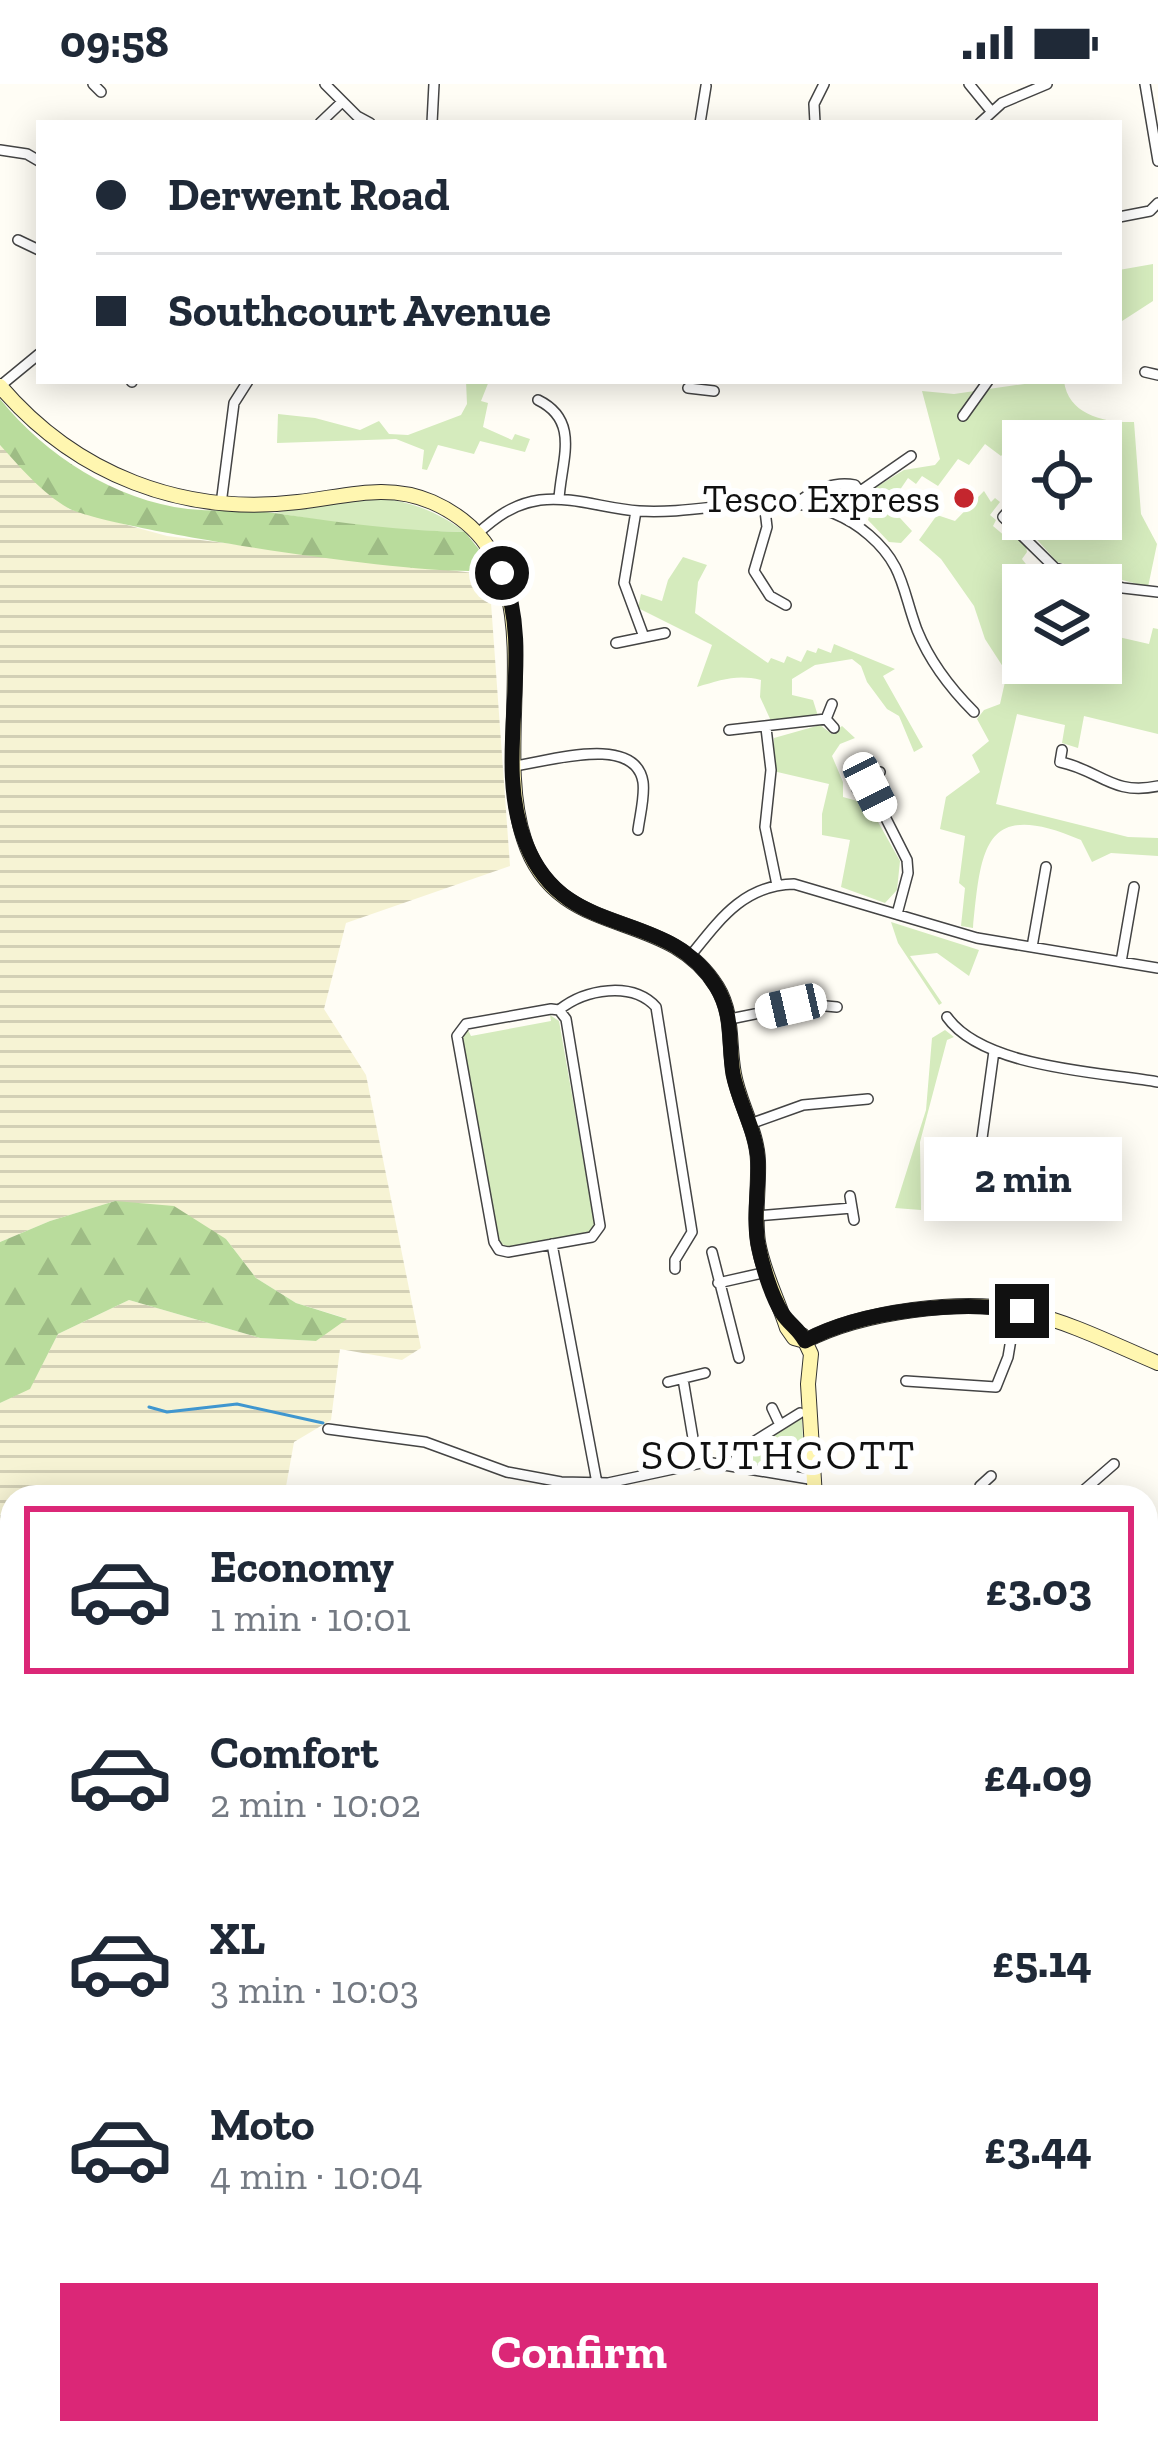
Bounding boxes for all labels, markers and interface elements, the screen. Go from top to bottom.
text: 09:58 [60,15,169,69]
text: Derwent Road [168,168,450,222]
text: Southcourt Avenue [168,284,551,338]
map controls [1002,420,1122,684]
button: locate [1002,420,1122,540]
place label: Tesco Express [703,475,940,522]
marker: Tesco Express [951,485,977,511]
route start [475,546,529,600]
button: layers [1002,564,1122,684]
car [838,747,902,827]
car [752,980,830,1032]
callout: 2 min [923,1137,1121,1221]
text: 2 min [974,1155,1072,1202]
route end [995,1284,1049,1338]
district label: SOUTHCOTT [641,1429,917,1480]
icon: car [66,1536,174,1644]
text: Economy [210,1540,394,1594]
text: £3.03 [986,1563,1092,1617]
text: 1 min · 10:01 [210,1594,411,1641]
icon: car [66,1722,174,1830]
text: Comfort [210,1726,378,1780]
text: £4.09 [984,1749,1092,1803]
text: 2 min · 10:02 [210,1780,421,1827]
icon: car [66,1908,174,2016]
text: XL [210,1912,265,1966]
text: £5.14 [992,1935,1092,1989]
text: 3 min · 10:03 [210,1966,419,2013]
icon: car [66,2094,174,2202]
text: Moto [210,2098,315,2152]
text: £3.44 [984,2121,1092,2175]
text: 4 min · 10:04 [210,2152,423,2199]
button: Confirm [60,2283,1098,2421]

